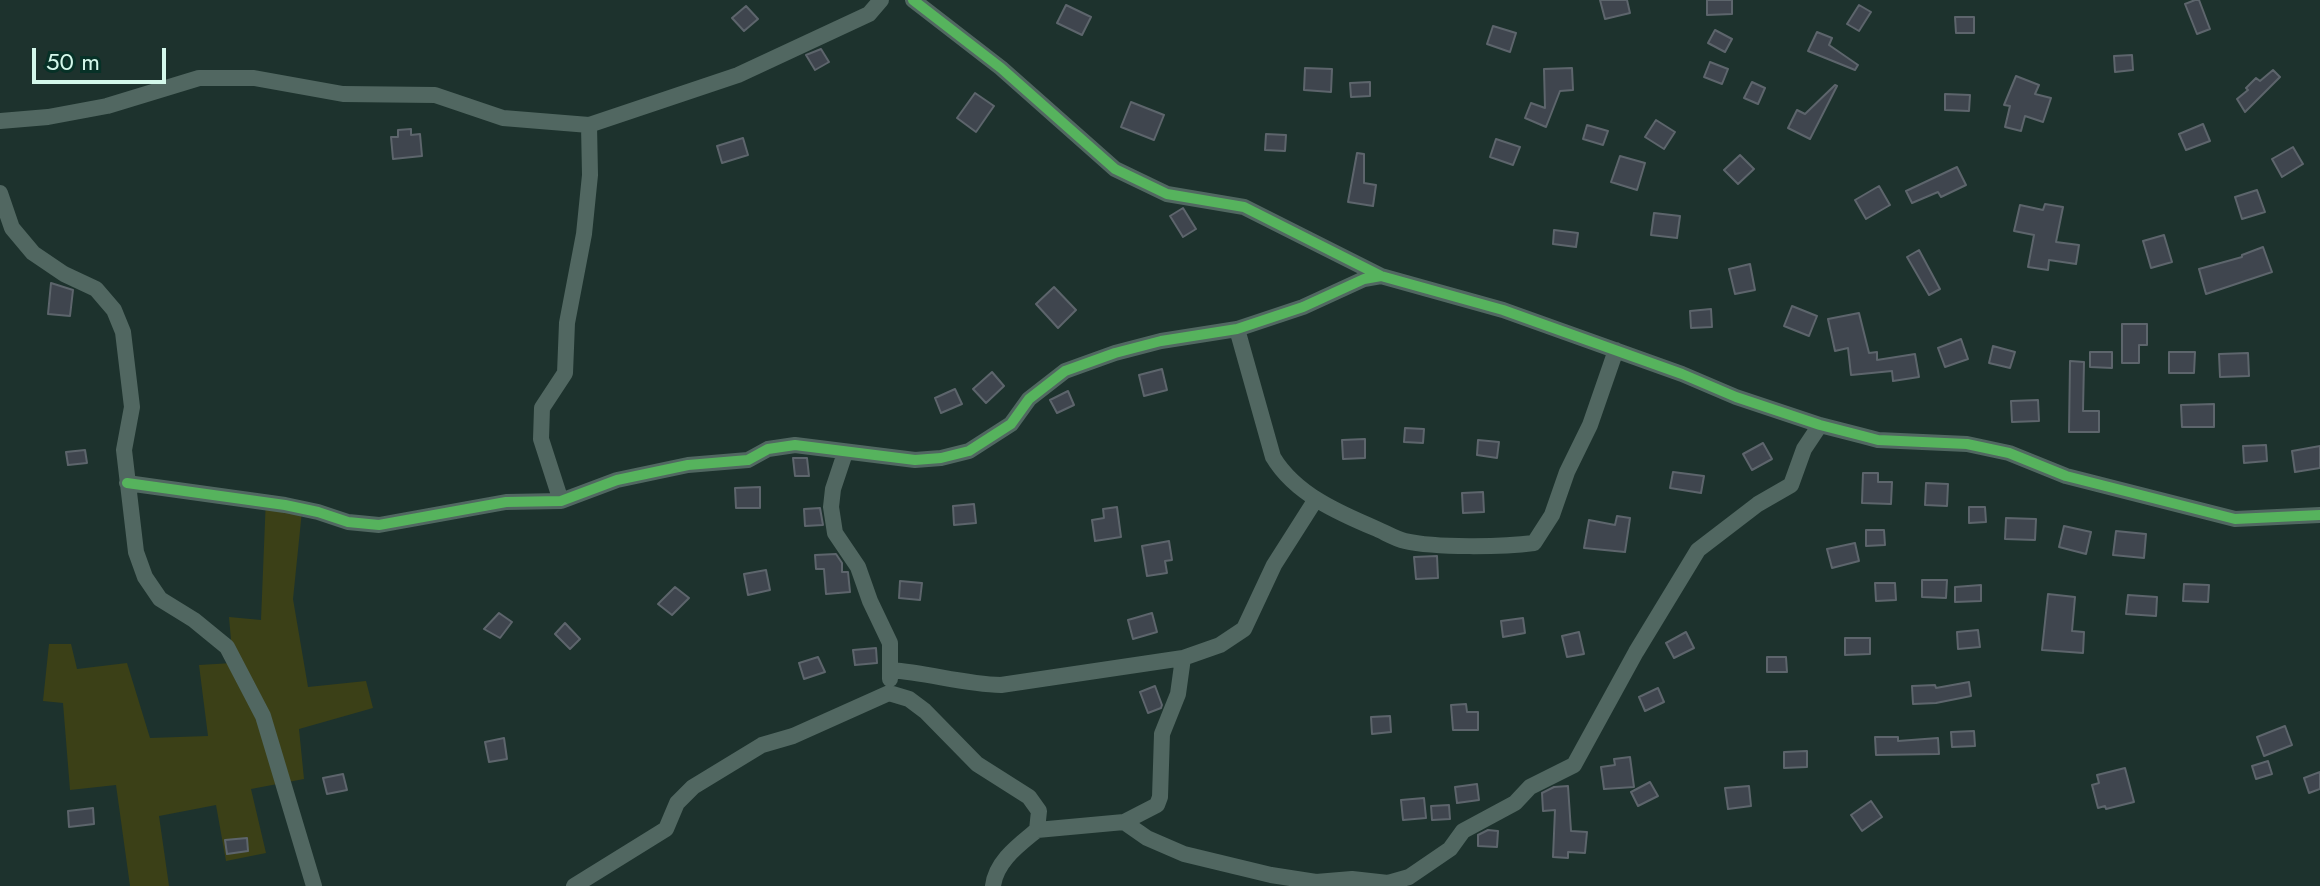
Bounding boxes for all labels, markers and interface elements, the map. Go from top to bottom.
scale bar [36,32,170,82]
text: 50 m [46,44,100,79]

